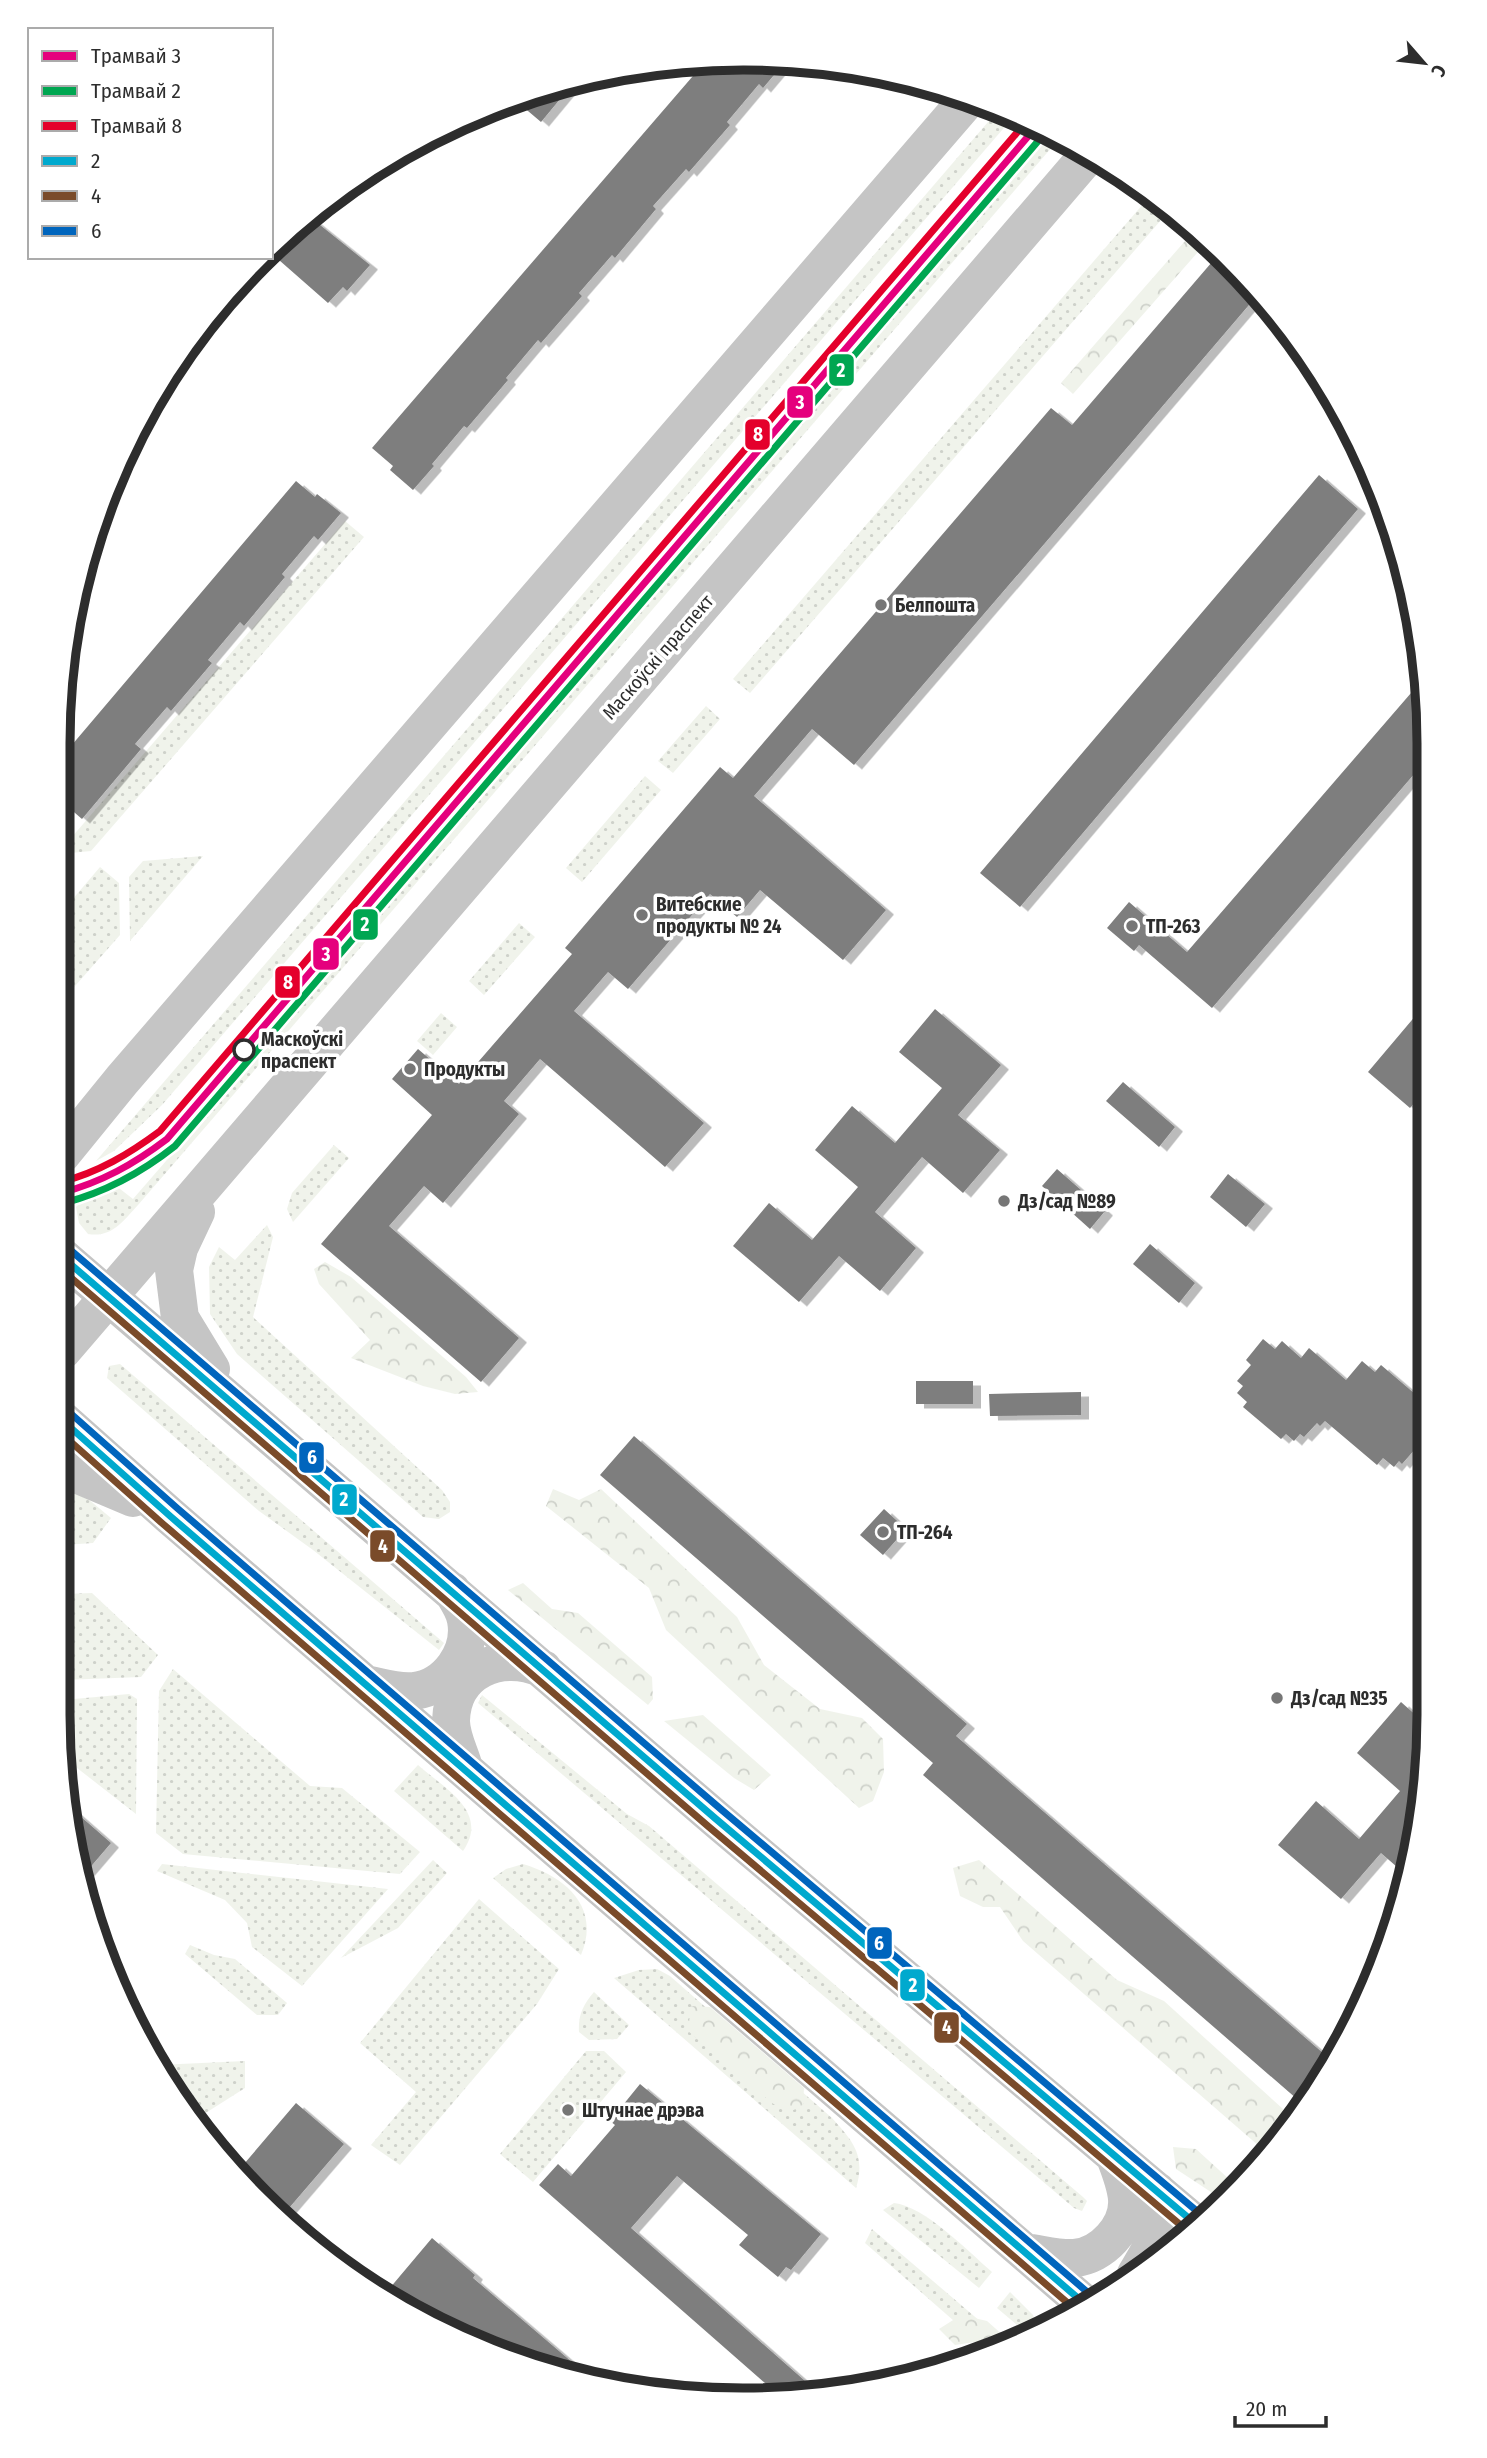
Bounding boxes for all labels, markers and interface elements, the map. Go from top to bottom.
legend [28,28,273,259]
north arrow [1389,28,1459,98]
text: Трамвай 3 [91,43,181,69]
text: С [1426,61,1451,81]
text: Трамвай 2 [91,78,181,104]
text: Трамвай 8 [91,113,182,139]
text: 2 [91,148,100,174]
text: 4 [91,183,101,209]
text: 6 [91,218,101,244]
line badge: 2 [828,353,855,387]
text: 2 [836,359,846,382]
line badge: 3 [786,385,814,419]
text: 3 [795,391,805,414]
line badge: 8 [744,418,771,451]
text: 8 [753,423,763,446]
street label: Маскоўскі праспект [598,590,719,724]
place label: Белпошта [895,594,975,617]
marker: Белпошта [873,597,889,613]
place label: Витебские продукты № 24 [656,893,782,938]
marker: Витебские продукты № 24 [634,907,650,923]
line badge: 2 [352,908,379,941]
text: 2 [360,913,370,936]
place label: ТП-263 [1146,915,1201,938]
marker: ТП-263 [1124,918,1140,934]
line badge: 3 [312,937,340,971]
text: 3 [321,943,331,966]
line badge: 8 [274,965,301,999]
text: 8 [283,971,293,994]
place label: Маскоўскі праспект [261,1028,343,1073]
marker: Маскоўскі праспект [233,1039,255,1061]
place label: Продукты [424,1058,505,1081]
marker: Продукты [402,1061,418,1077]
place label: Дз/сад №89 [1017,1190,1116,1213]
marker: Дз/сад №89 [996,1193,1012,1209]
line badge: 6 [298,1441,325,1474]
text: 6 [307,1446,317,1469]
line badge: 2 [331,1483,358,1516]
text: 2 [339,1488,349,1511]
place label: ТП-264 [897,1521,953,1544]
marker: ТП-264 [875,1524,891,1540]
line badge: 4 [369,1529,396,1563]
text: 4 [378,1535,388,1558]
place label: Дз/сад №35 [1290,1687,1387,1710]
marker: Дз/сад №35 [1269,1690,1285,1706]
line badge: 6 [866,1926,893,1960]
text: 6 [874,1932,884,1955]
line badge: 2 [899,1968,926,2002]
text: 2 [908,1974,918,1997]
line badge: 4 [933,2011,960,2044]
text: 4 [942,2016,952,2039]
place label: Штучнае дрэва [582,2099,704,2122]
marker: Штучнае дрэва [560,2102,576,2118]
scale bar [1235,2384,1326,2428]
text: 20 m [1246,2396,1287,2422]

